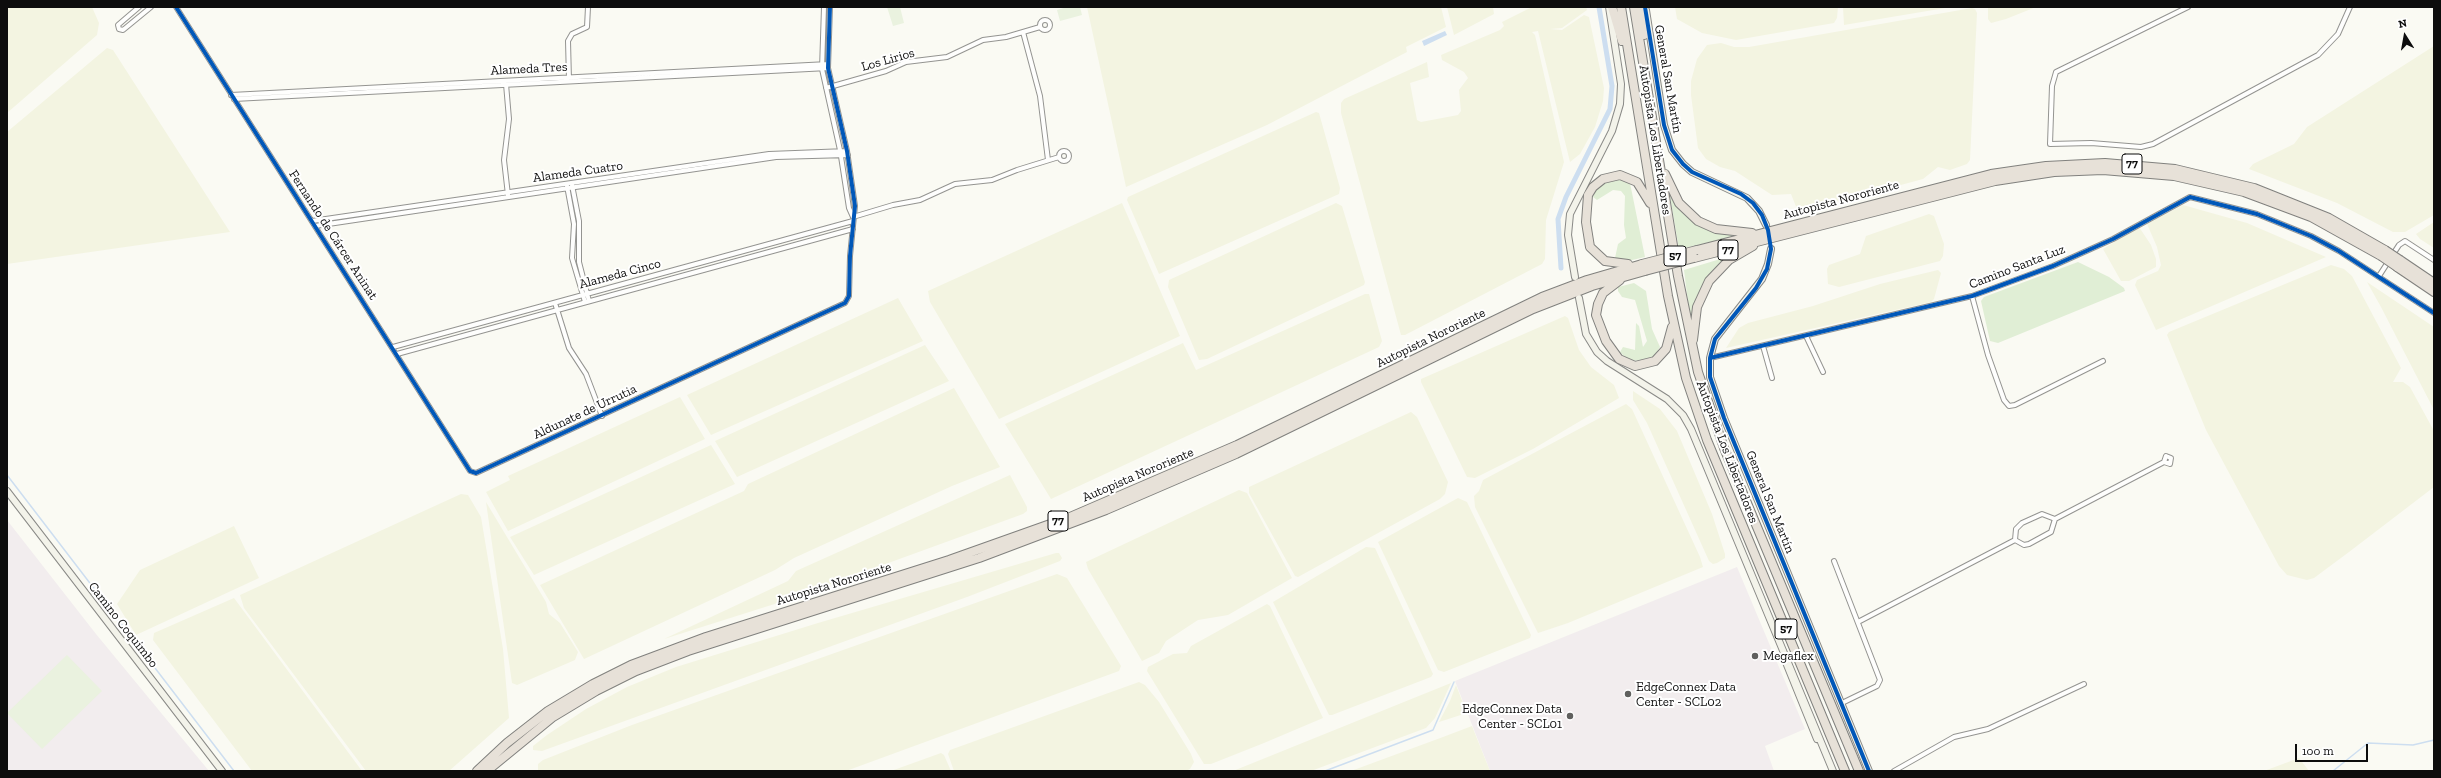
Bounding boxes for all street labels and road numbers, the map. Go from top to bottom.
street label: General San Martín [1651,24,1685,134]
street label: Los Lirios [860,45,916,75]
street label: Alameda Tres [490,59,568,79]
street label: Autopista Los Libertadores [1635,64,1675,216]
road number: 77 [2122,154,2142,174]
street label: Alameda Cuatro [532,158,624,186]
street label: Fernando de Cárcer Aninat [285,167,381,303]
street label: Autopista Nororiente [1781,177,1901,223]
road number: 77 [1718,240,1738,260]
street label: Camino Santa Luz [1967,242,2067,292]
road number: 57 [1664,246,1686,266]
street label: Alameda Cinco [577,256,663,292]
street label: Autopista Nororiente [1374,305,1488,371]
street label: Autopista Los Libertadores [1693,379,1761,525]
street label: Aldunate de Urrutia [531,381,639,443]
street label: Autopista Nororiente [1080,445,1196,505]
street label: General San Martín [1742,448,1798,556]
road number: 77 [1048,511,1068,531]
street label: Autopista Nororiente [775,559,893,609]
street label: Camino Coquimbo [85,579,161,671]
road number: 57 [1775,619,1797,639]

